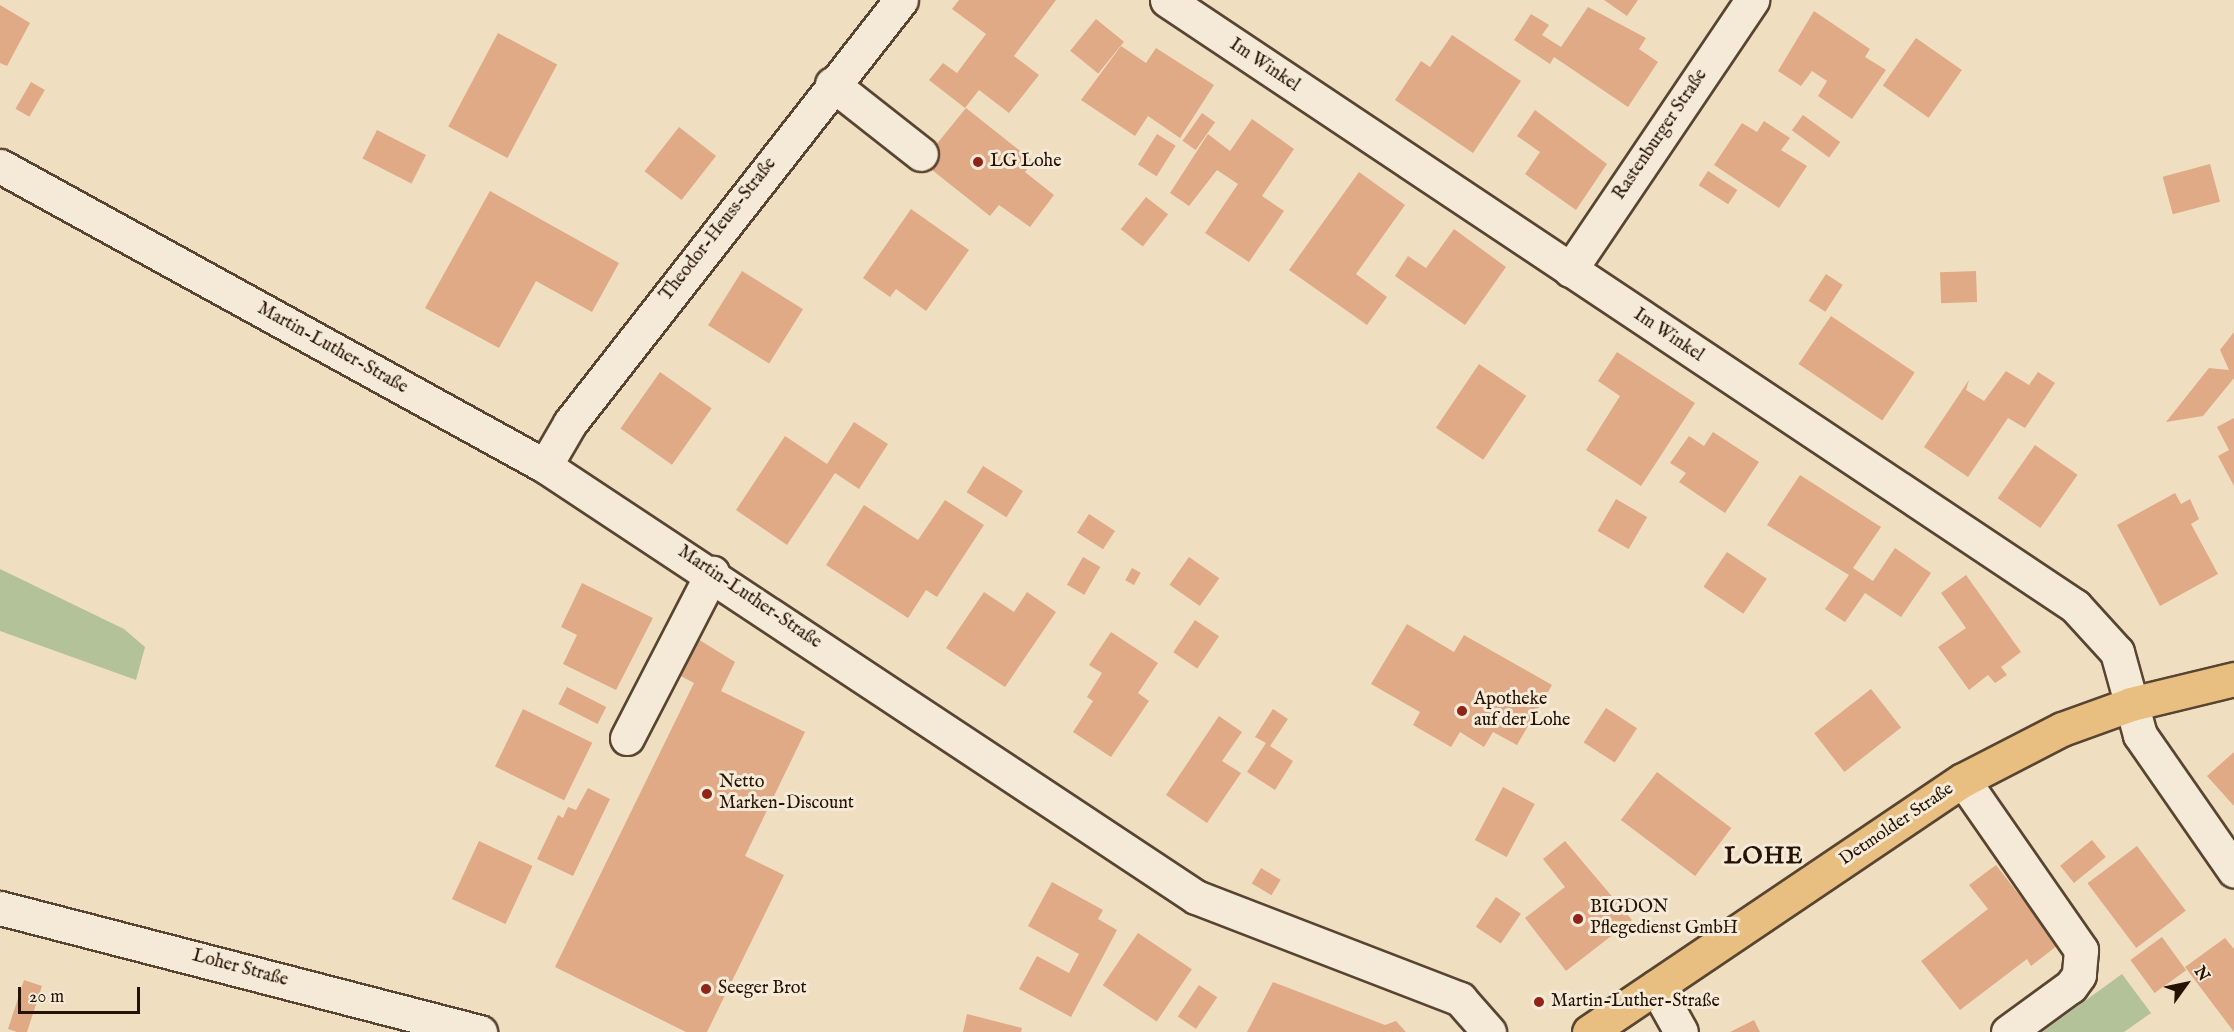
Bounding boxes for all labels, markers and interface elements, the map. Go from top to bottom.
street label: Im Winkel [1225,35,1303,97]
street label: Rastenburger Straße [1609,66,1713,204]
place label: LG Lohe [990,151,1061,173]
street label: Theodor-Heuss-Straße [656,154,782,306]
marker: LG Lohe [971,155,985,169]
street label: Martin-Luther-Straße [253,299,411,399]
street label: Im Winkel [1629,305,1707,367]
street label: Martin-Luther-Straße [673,542,825,654]
place label: Apotheke auf der Lohe [1474,690,1570,732]
marker: Apotheke auf der Lohe [1455,704,1469,718]
place label: Netto Marken-Discount [719,773,854,816]
street label: Detmolder Straße [1836,779,1958,871]
marker: Netto Marken-Discount [700,787,714,801]
district label: LOHE [1724,843,1804,871]
place label: BIGDON Pflegedienst GmbH [1590,898,1738,940]
marker: BIGDON Pflegedienst GmbH [1571,912,1585,926]
street label: Loher Straße [190,946,290,992]
north arrow [2156,954,2216,1014]
text: N [2189,963,2213,985]
scale bar [21,975,142,1013]
place label: Seeger Brot [718,978,807,1000]
marker: Seeger Brot [699,982,713,996]
text: 20 m [29,986,64,1009]
place label: Martin-Luther-Straße [1551,991,1720,1013]
marker: Martin-Luther-Straße [1532,995,1546,1009]

